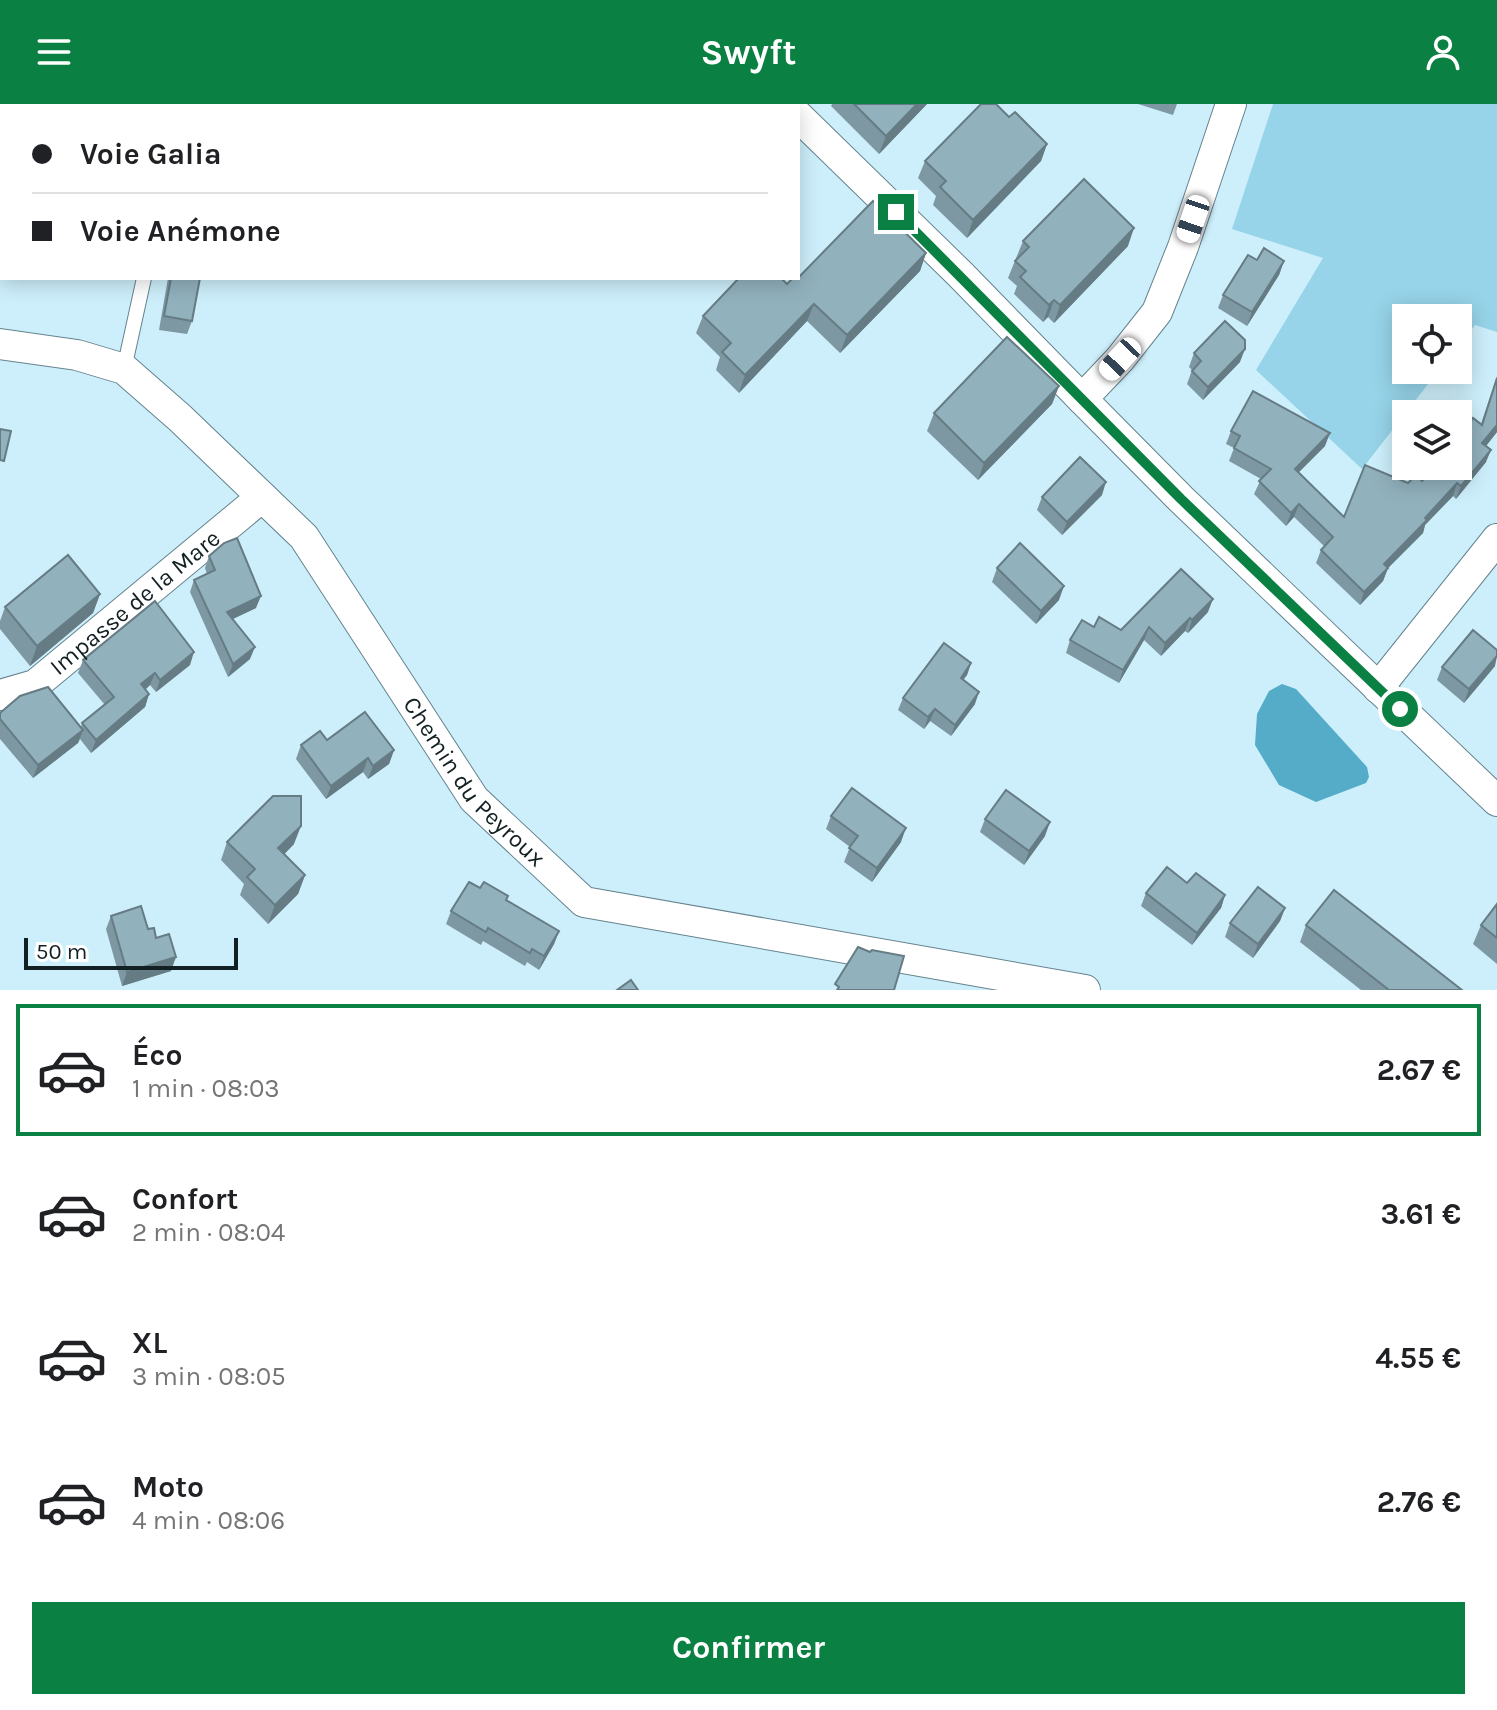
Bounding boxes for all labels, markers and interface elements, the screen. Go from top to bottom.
icon: menu [32,30,76,74]
icon: person [1421,30,1465,74]
text: Swyft [701,31,796,73]
text: Voie Galia [80,136,222,172]
car [1174,192,1212,246]
route end [878,194,914,230]
text: Voie Anémone [80,213,281,249]
map controls [1392,304,1472,480]
button: locate [1392,304,1472,384]
car [1095,333,1145,385]
button: layers [1392,400,1472,480]
street label: Impasse de la Mare [44,524,225,681]
route start [1382,691,1418,727]
street label: Chemin du Peyroux [397,692,551,872]
scale bar [24,934,238,970]
text: 50 m [36,939,87,965]
icon: car [36,1034,108,1106]
text: Éco [132,1037,182,1073]
text: 2.67 € [1377,1052,1461,1088]
text: 1 min · 08:03 [132,1073,280,1104]
icon: car [36,1178,108,1250]
text: Confort [132,1181,238,1217]
text: 3.61 € [1380,1196,1461,1232]
text: 2 min · 08:04 [132,1217,285,1248]
icon: car [36,1322,108,1394]
text: XL [132,1325,167,1361]
text: 4.55 € [1375,1340,1461,1376]
text: 3 min · 08:05 [132,1361,286,1392]
icon: car [36,1466,108,1538]
text: Moto [132,1469,204,1505]
text: 2.76 € [1377,1484,1461,1520]
text: 4 min · 08:06 [132,1505,285,1536]
button: Confirmer [32,1602,1465,1694]

